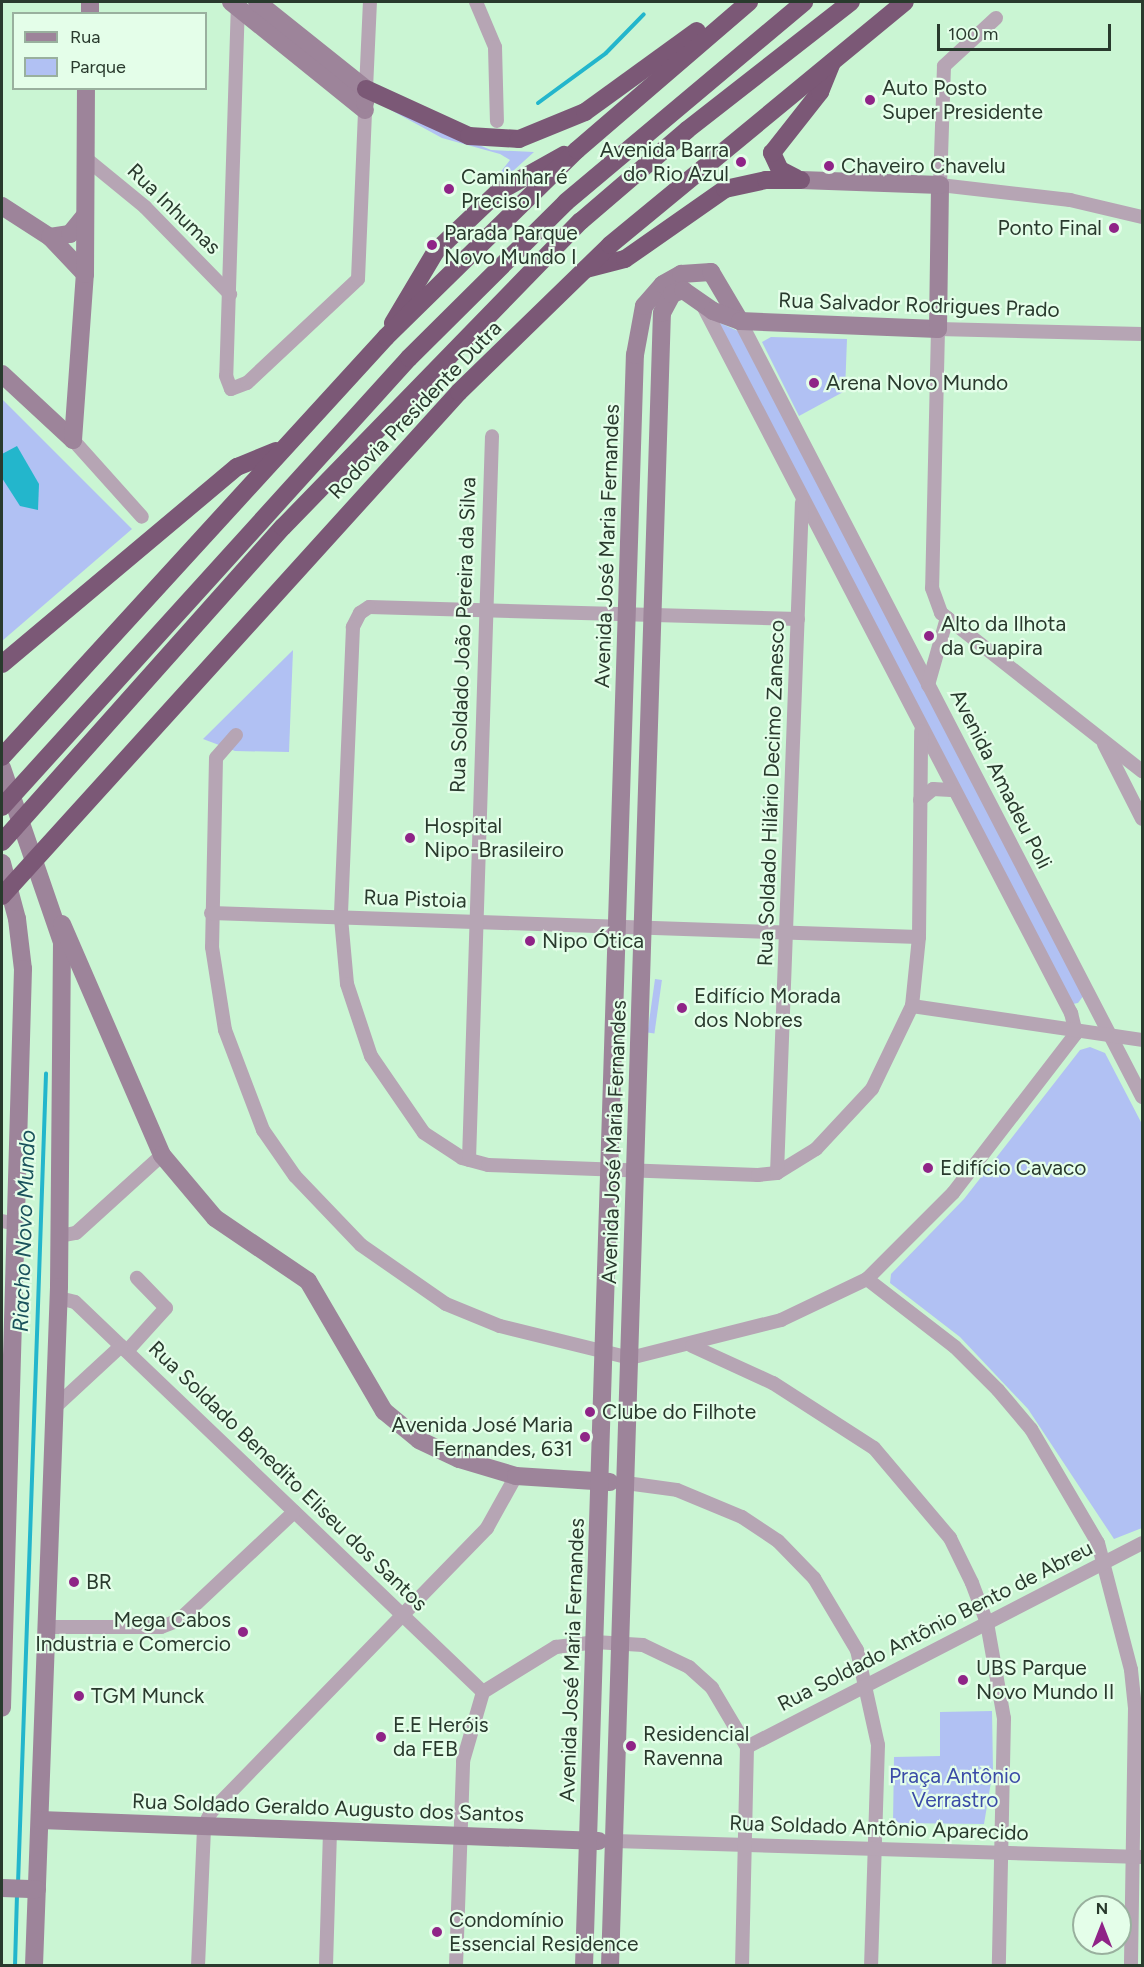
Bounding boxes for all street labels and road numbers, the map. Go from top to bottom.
street label: Rua Inhumas [122,158,226,260]
street label: Rua Salvador Rodrigues Prado [778,287,1060,323]
street label: Rodovia Presidente Dutra [323,315,507,505]
street label: Avenida José Maria Fernandes [589,404,625,688]
street label: Rua Soldado João Pereira da Silva [445,477,481,793]
street label: Rua Soldado Hilário Decimo Zanesco [752,619,790,967]
street label: Avenida Amadeu Poli [945,685,1057,873]
street label: Rua Pistoia [363,885,467,913]
street label: Avenida José Maria Fernandes [596,1000,632,1284]
street label: Rua Soldado Benedito Eliseu dos Santos [143,1336,433,1616]
street label: Avenida José Maria Fernandes [554,1518,590,1802]
street label: Rua Soldado Antônio Bento de Abreu [773,1535,1097,1717]
street label: Rua Soldado Geraldo Augusto dos Santos [132,1789,524,1827]
street label: Rua Soldado Antônio Aparecido [729,1810,1029,1846]

